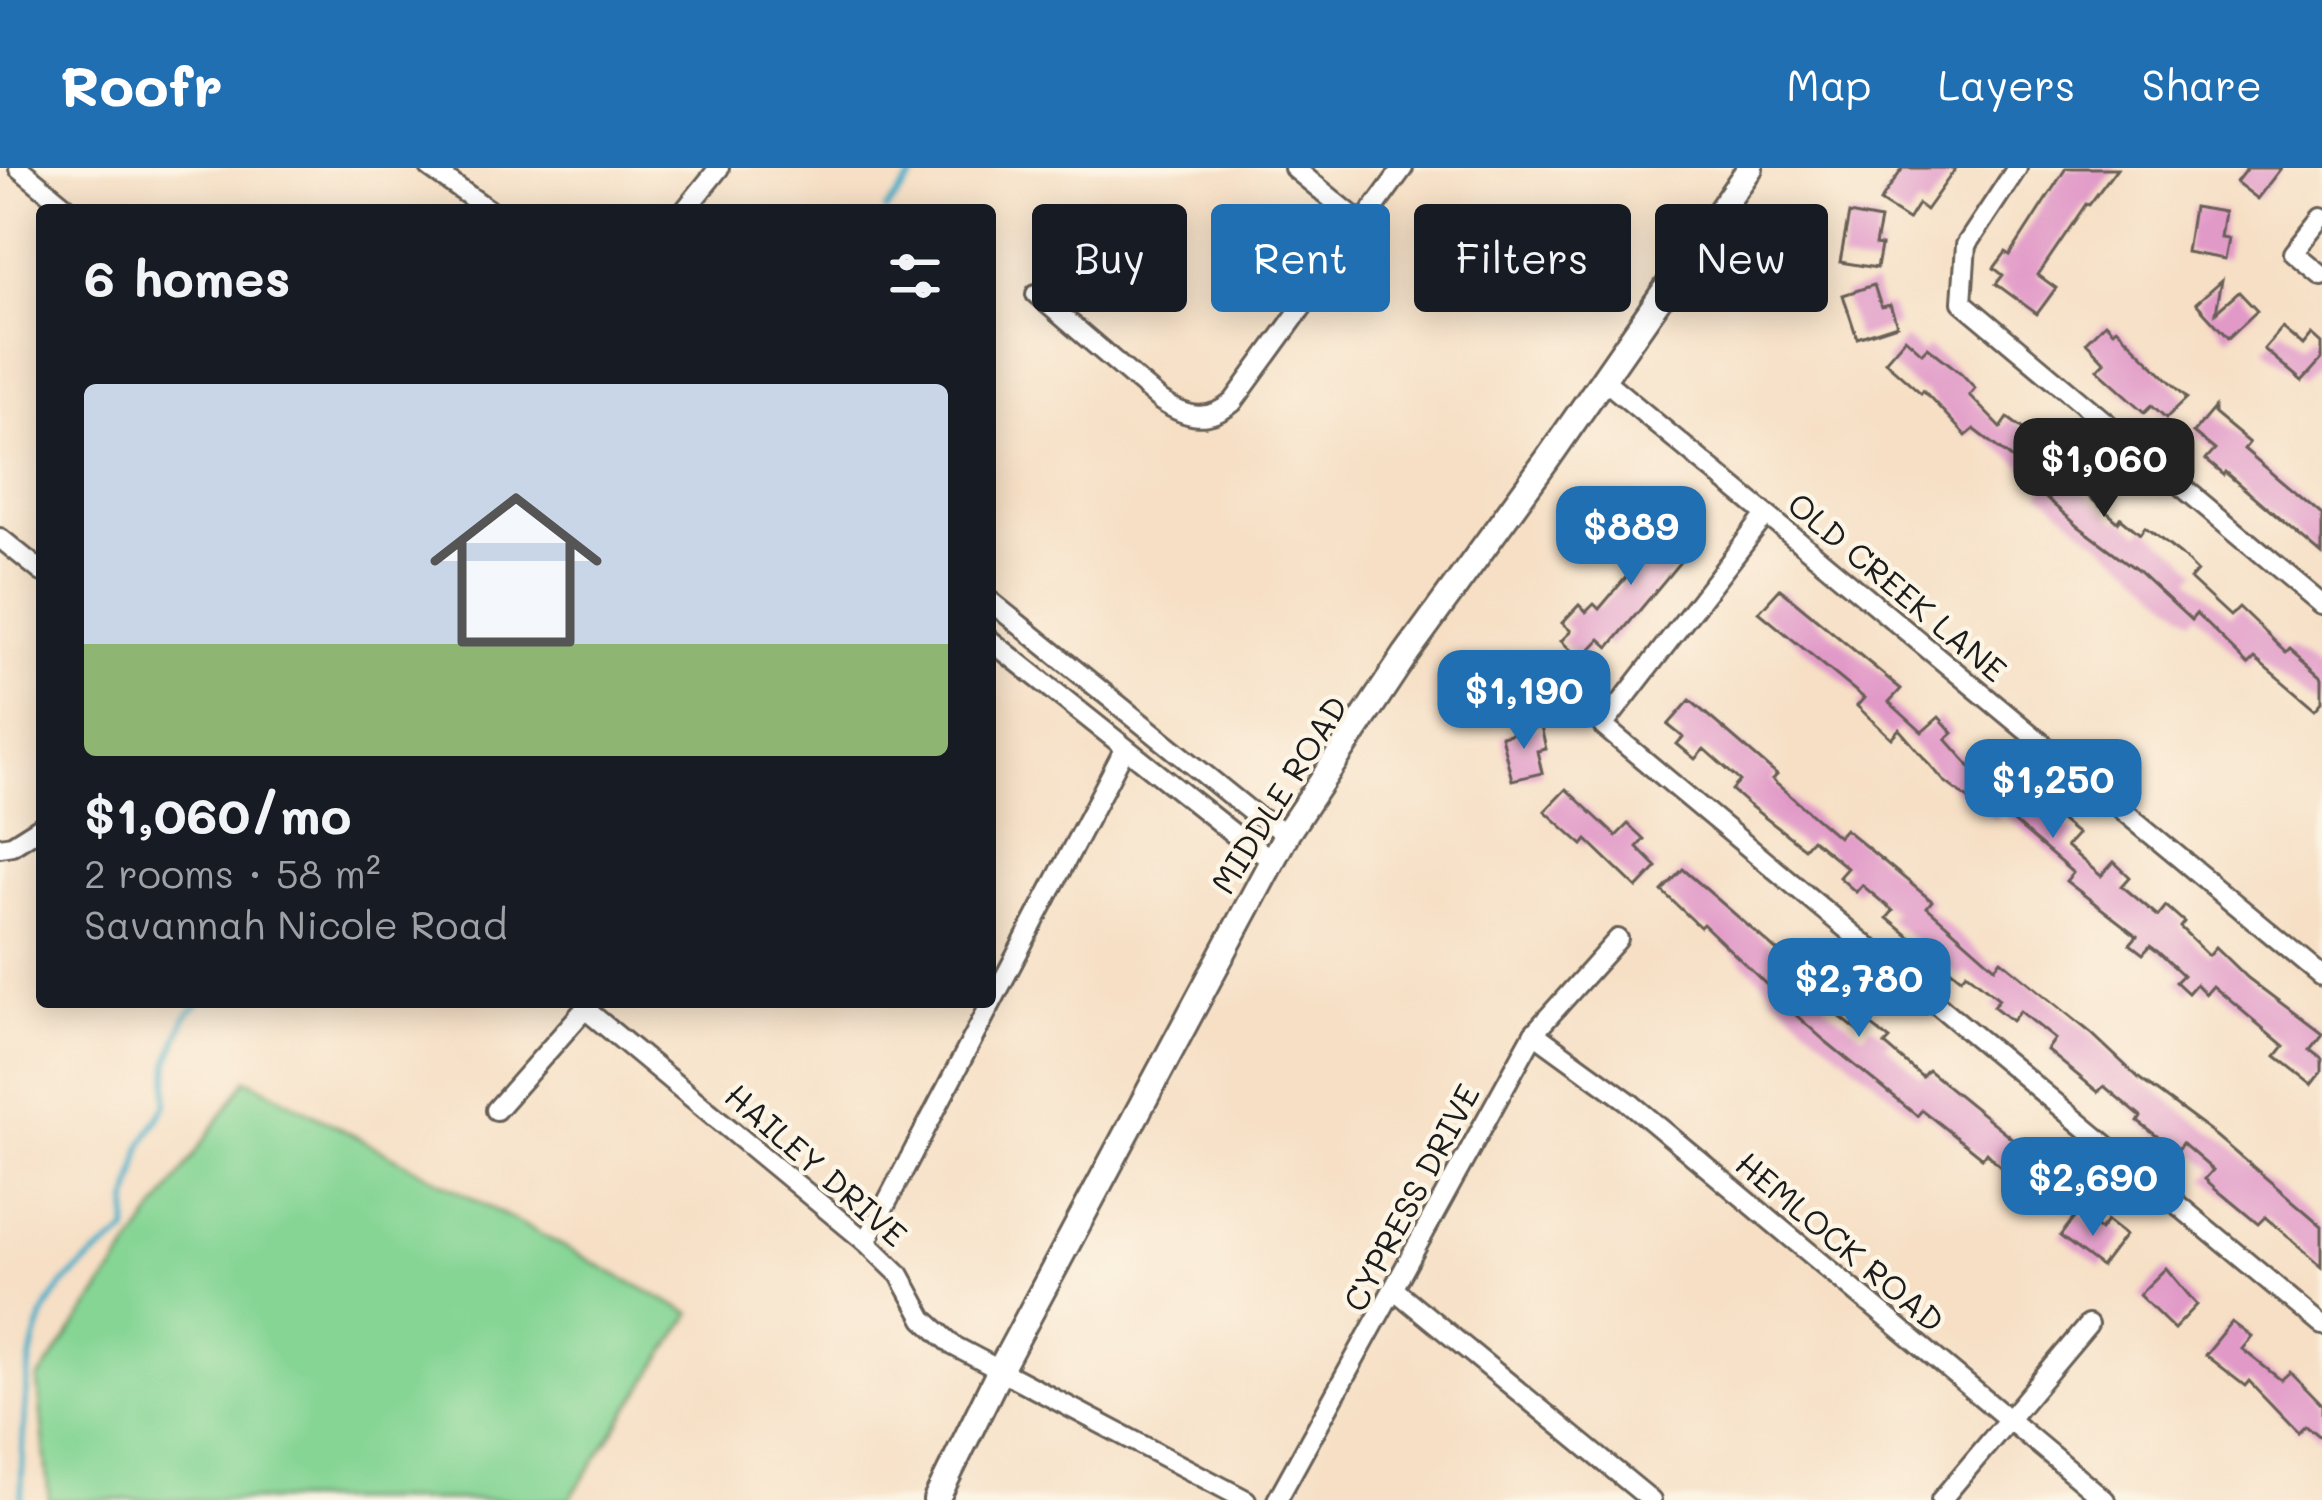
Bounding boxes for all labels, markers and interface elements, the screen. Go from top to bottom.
text: Roofr [60,47,223,121]
text: Map [1786,57,1872,112]
text: Layers [1938,57,2075,112]
text: Share [2141,57,2262,112]
chip: Buy [1032,204,1187,312]
chip: Rent [1211,204,1390,312]
chip: Filters [1414,204,1631,312]
chip: New [1655,204,1828,312]
text: 6 homes [84,243,290,310]
icon: filters [882,243,948,309]
pin: $1,060 [2006,418,2202,520]
text: $1,060 [2040,431,2168,482]
icon: home [408,462,624,678]
street label: OLD CREEK LANE [1779,482,2017,690]
pin: $889 [1560,486,1702,588]
text: $889 [1583,499,1679,550]
pin: $1,190 [1426,650,1622,752]
text: $1,190 [1464,663,1584,714]
street label: MIDDLE ROAD [1200,687,1356,901]
pin: $1,250 [1955,739,2151,841]
text: $1,250 [1991,752,2115,803]
text: $1,060/mo [84,780,351,847]
text: 2 rooms · 58 m² [84,847,381,898]
text: Savannah Nicole Road [84,898,508,949]
pin: $2,780 [1761,938,1957,1040]
text: $2,780 [1795,951,1923,1002]
street label: HAILEY DRIVE [717,1073,917,1255]
street label: CYPRESS DRIVE [1332,1076,1488,1318]
pin: $2,690 [1995,1137,2191,1239]
street label: HEMLOCK ROAD [1728,1141,1954,1341]
text: $2,690 [2028,1150,2158,1201]

